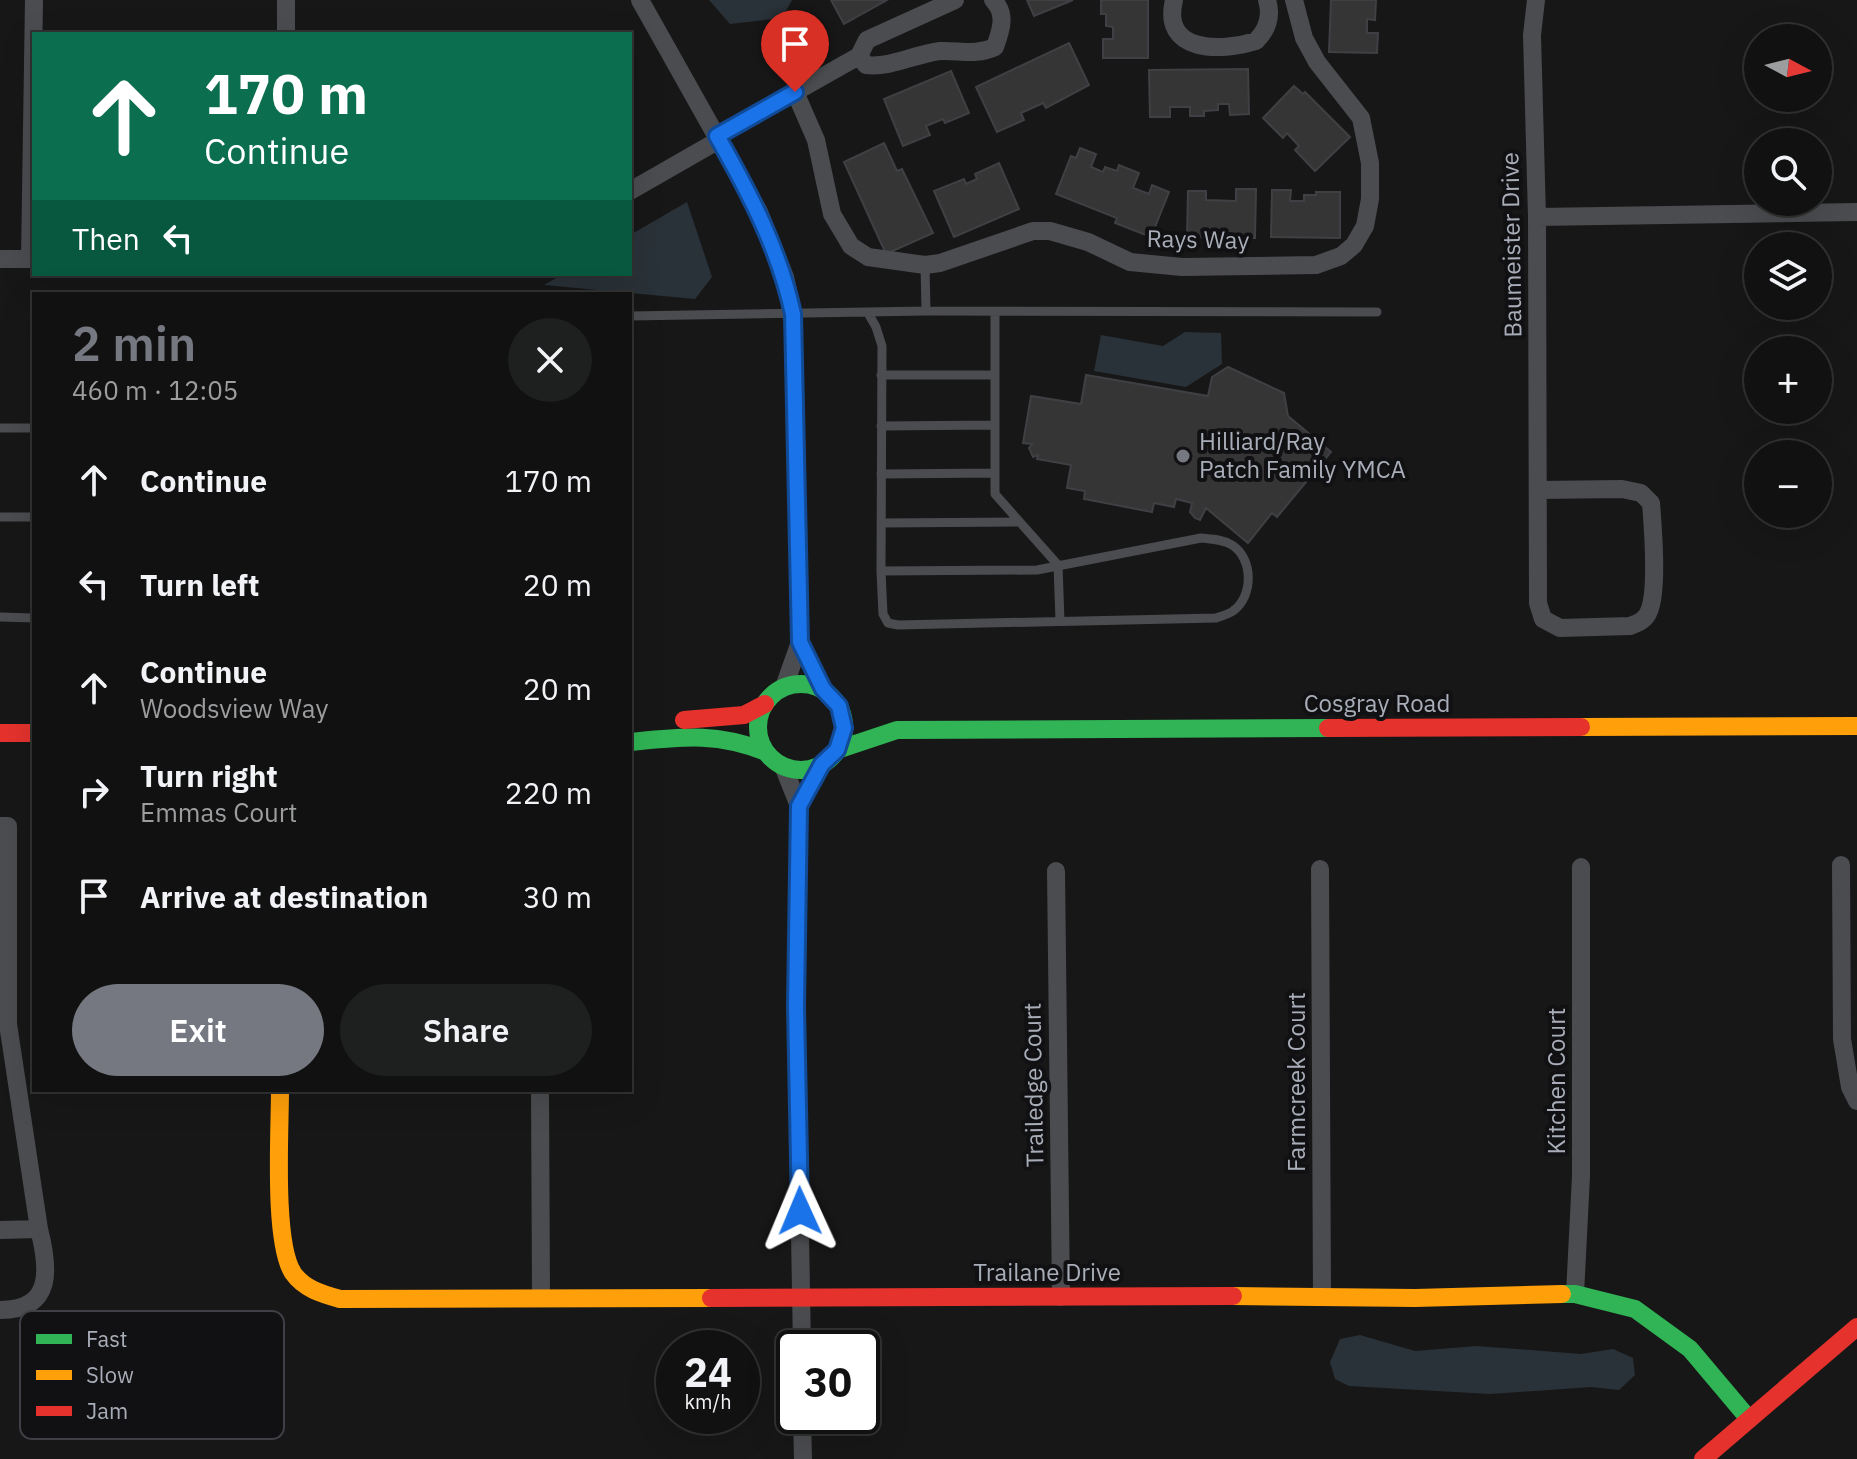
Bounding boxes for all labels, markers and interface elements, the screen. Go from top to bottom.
pin [761,10,829,92]
icon: arrive [773,22,817,66]
north arrow [1744,24,1832,112]
map controls [1744,24,1832,528]
text: 170 m [204,57,368,129]
icon: ahead [72,64,176,168]
text: Continue [204,127,349,174]
button: search [1744,128,1832,216]
street label: Baumeister Drive [1493,152,1529,338]
icon: left [156,216,200,260]
text: Then [72,219,140,258]
street label: Rays Way [1146,222,1250,256]
button: layers [1744,232,1832,320]
text: 2 min [72,312,196,374]
button: close [508,318,592,402]
button: + [1744,336,1832,424]
text: 460 m · 12:05 [72,373,238,407]
place label: Hilliard/Ray Patch Family YMCA [1199,425,1406,485]
button: − [1744,440,1832,528]
marker: Hilliard/Ray Patch Family YMCA [1174,447,1192,465]
icon: ahead [72,458,116,502]
text: Continue [140,461,267,500]
text: 170 m [505,461,592,500]
icon: left [72,562,116,606]
text: Turn left [140,565,259,604]
text: 20 m [523,565,592,604]
text: Continue [140,652,267,691]
icon: ahead [72,666,116,710]
text: 20 m [523,669,592,708]
street label: Cosgray Road [1304,687,1450,719]
text: Woodsview Way [140,691,328,725]
text: Turn right [140,756,278,795]
icon: right [72,770,116,814]
text: 220 m [505,773,592,812]
text: Emmas Court [140,795,297,829]
icon: arrive [72,874,116,918]
text: Arrive at destination [140,877,428,916]
text: 30 m [523,877,592,916]
button: Exit [72,984,324,1076]
button: Share [340,984,592,1076]
street label: Farmcreek Court [1280,992,1312,1172]
street label: Trailedge Court [1016,1003,1050,1168]
street label: Kitchen Court [1540,1007,1572,1155]
position arrow [758,1169,842,1253]
street label: Trailane Drive [973,1256,1121,1288]
legend [20,1311,284,1439]
text: Fast [86,1324,127,1353]
speed limit sign: 30 [776,1330,880,1434]
text: 24 [684,1346,732,1398]
text: Slow [86,1360,134,1389]
text: km/h [684,1388,732,1415]
text: Jam [86,1396,128,1425]

